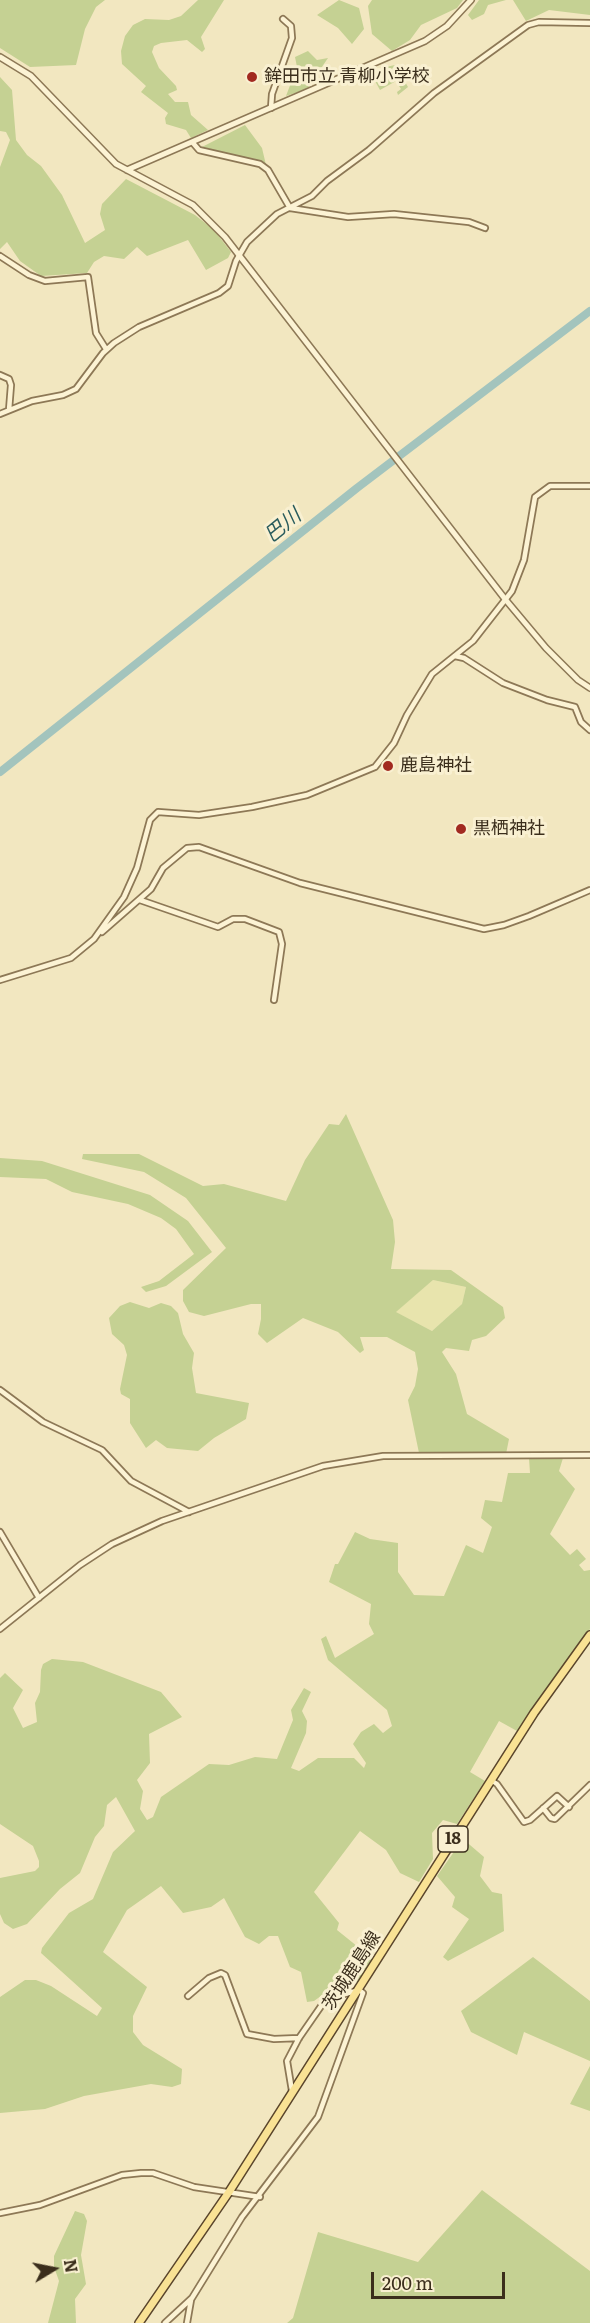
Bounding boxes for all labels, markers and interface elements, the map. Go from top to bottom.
place label: 鉾田市立 青柳小学校 [264,66,430,88]
marker: 鉾田市立 青柳小学校 [245,70,259,84]
water label: 巴川 [260,504,306,548]
place label: 鹿島神社 [400,755,472,777]
marker: 鹿島神社 [381,759,395,773]
place label: 黒栖神社 [473,818,545,840]
marker: 黒栖神社 [454,822,468,836]
road number: 18 [438,1826,468,1852]
street label: 茨城鹿島線 [318,1927,386,2015]
north arrow [24,2239,84,2299]
text: N [59,2257,85,2275]
scale bar [374,2260,508,2298]
text: 200 m [382,2269,433,2296]

